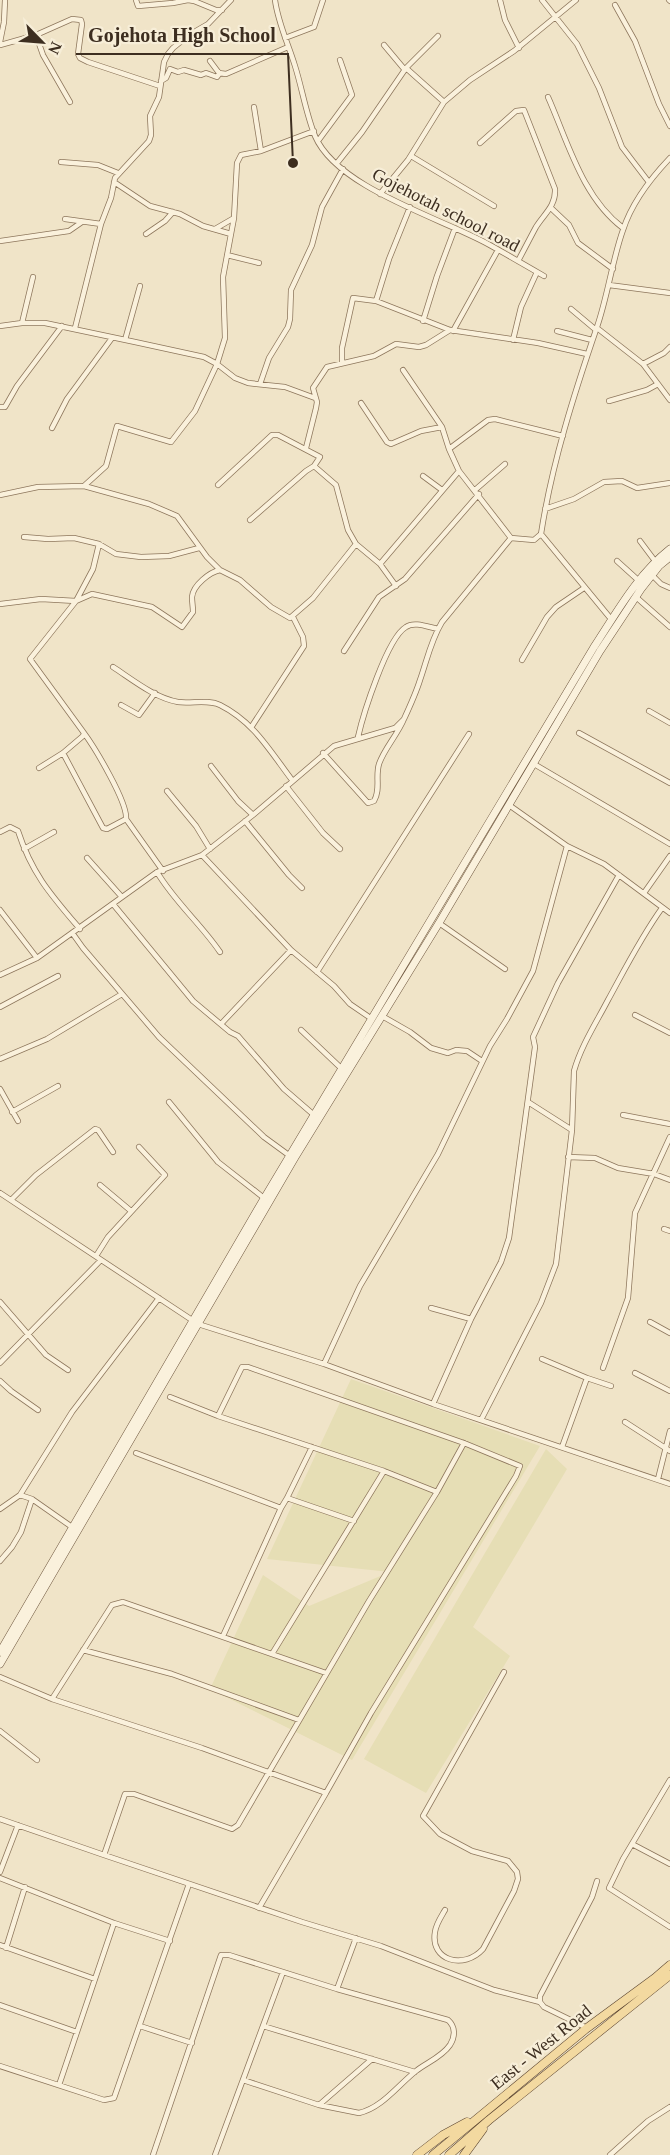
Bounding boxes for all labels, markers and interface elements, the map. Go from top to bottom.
north arrow [12,12,72,72]
callout: Gojehota High School [76,16,288,54]
text: Gojehota High School [88,24,276,47]
text: N [45,39,65,57]
street label: Gojehotah school road [369,164,523,256]
street label: East - West Road [487,2000,595,2094]

